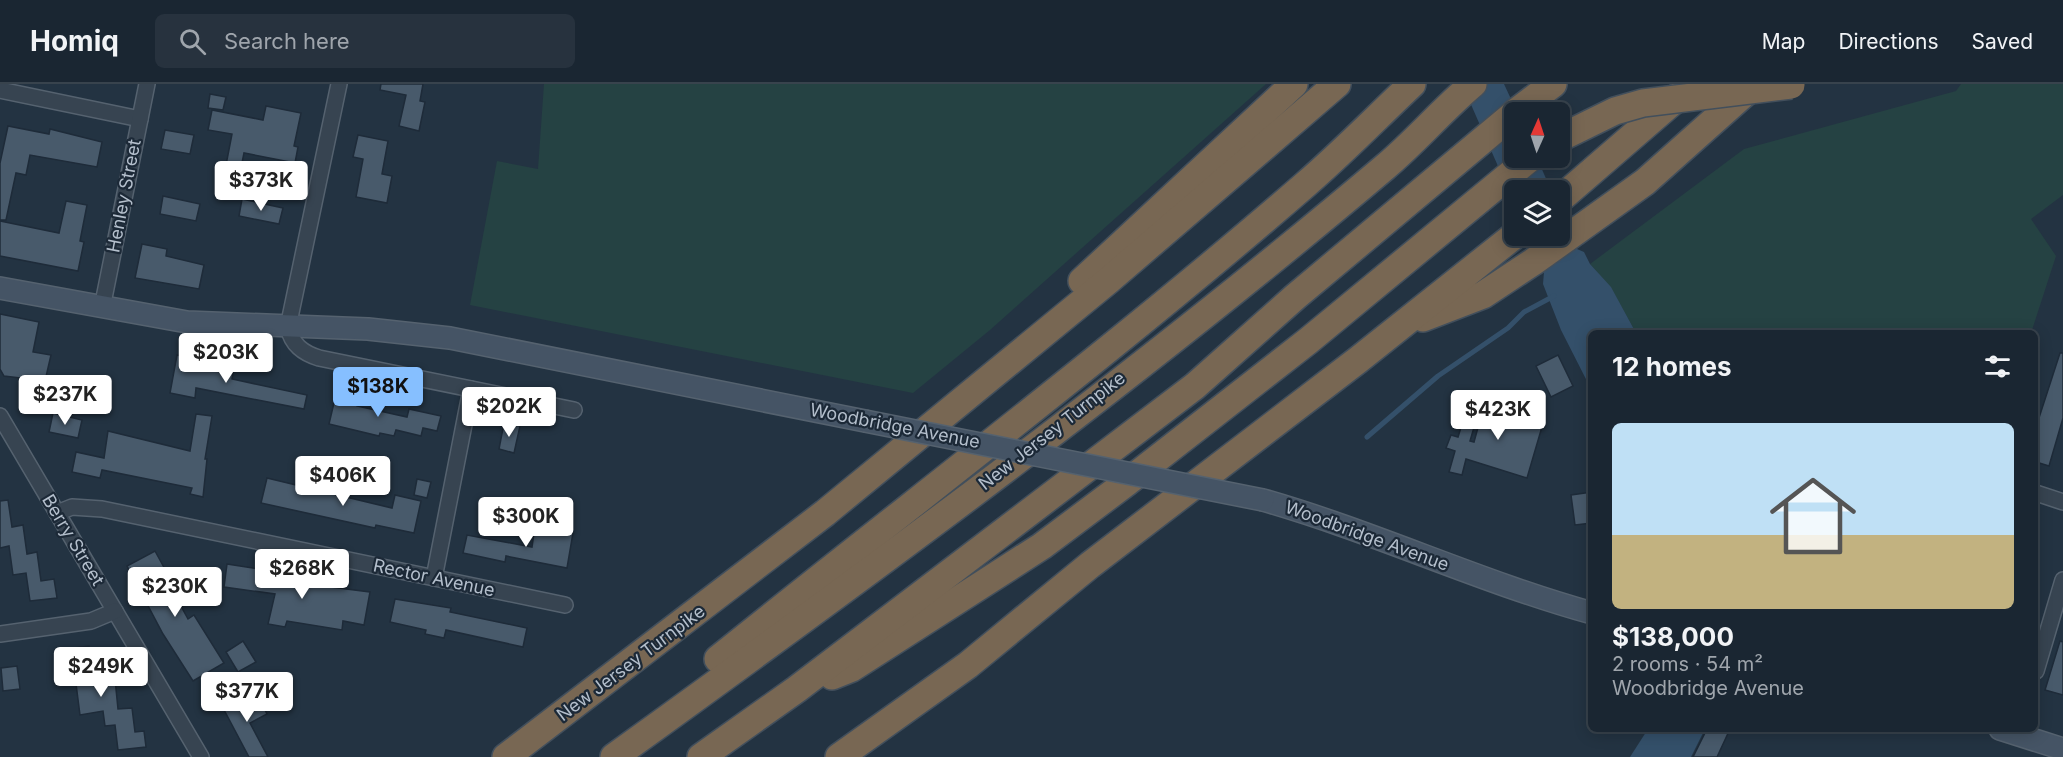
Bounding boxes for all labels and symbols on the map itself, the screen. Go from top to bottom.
north arrow [1504,102,1570,168]
street label: Henley Street [102,137,145,254]
pin: $373K [219,161,303,212]
pin: $203K [184,333,268,384]
pin: $138K [336,367,420,418]
street label: New Jersey Turnpike [974,367,1129,494]
pin: $237K [23,375,107,426]
pin: $202K [467,387,551,438]
pin: $423K [1456,390,1540,441]
street label: Woodbridge Avenue [808,399,982,452]
pin: $406K [301,456,385,507]
street label: Berry Street [38,490,109,589]
street label: Woodbridge Avenue [1282,496,1452,575]
pin: $300K [484,497,568,548]
pin: $268K [260,549,344,600]
street label: Rector Avenue [371,554,497,601]
pin: $230K [133,567,217,618]
street label: New Jersey Turnpike [553,600,709,725]
pin: $249K [59,647,143,698]
pin: $377K [205,672,289,723]

